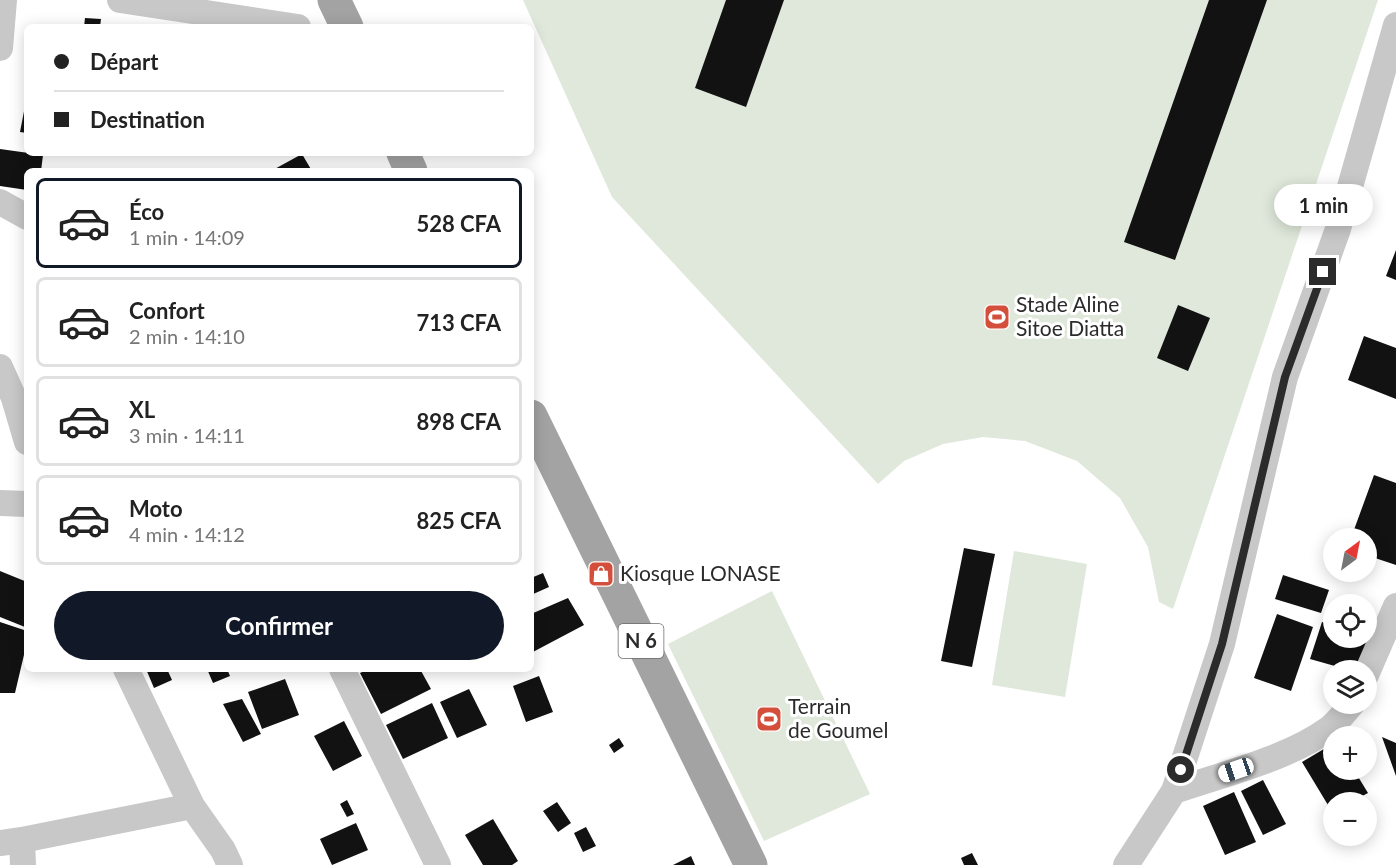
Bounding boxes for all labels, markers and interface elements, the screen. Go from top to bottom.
text: Départ [90,48,158,75]
text: Destination [90,106,205,133]
callout: 1 min [1274,185,1372,227]
text: 1 min [1299,193,1348,217]
icon: car [57,196,111,250]
text: Éco [129,198,164,225]
text: 528 CFA [416,210,501,237]
text: 1 min · 14:09 [129,225,245,249]
route end [1309,258,1336,285]
place label: Stade Aline Sitoe Diatta [1016,291,1124,340]
icon: car [57,295,111,349]
text: Confort [129,297,205,324]
sports icon: Stade Aline Sitoe Diatta [982,302,1012,332]
text: 713 CFA [416,309,501,336]
text: 2 min · 14:10 [129,324,245,348]
icon: car [57,394,111,448]
text: XL [129,396,155,423]
text: 898 CFA [416,408,501,435]
text: 3 min · 14:11 [129,423,245,447]
icon: car [57,493,111,547]
text: Moto [129,495,183,522]
text: 825 CFA [416,507,501,534]
text: 4 min · 14:12 [129,522,245,546]
north arrow [1323,528,1377,582]
map controls [1323,528,1377,846]
shop icon: Kiosque LONASE [586,559,616,589]
place label: Kiosque LONASE [620,560,781,585]
button: Confirmer [54,591,504,660]
button: locate [1323,594,1377,648]
road number: N 6 [618,624,664,658]
button: layers [1323,660,1377,714]
place label: Terrain de Goumel [788,693,888,742]
sports icon: Terrain de Goumel [754,704,784,734]
button: + [1323,726,1377,780]
route start [1167,756,1194,783]
car [1216,756,1256,784]
button: − [1323,792,1377,846]

